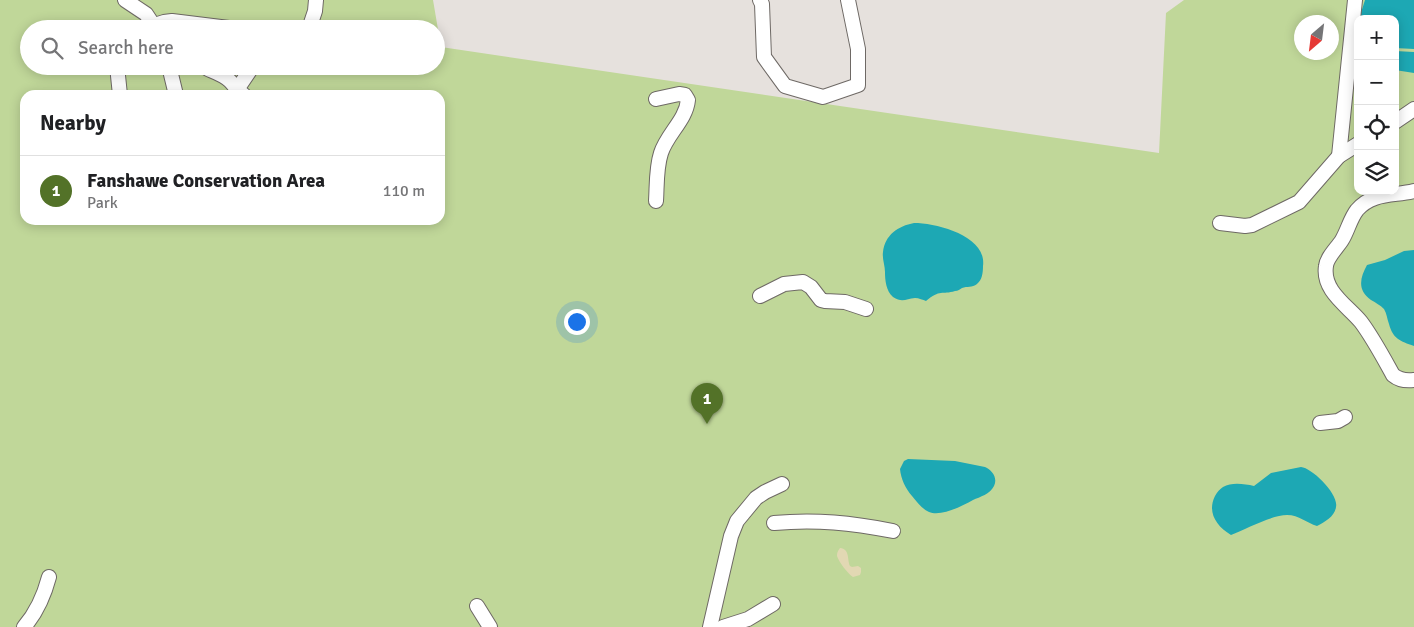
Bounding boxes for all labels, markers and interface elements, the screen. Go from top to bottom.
north arrow [1294,15,1339,60]
map controls [1354,15,1399,195]
button: + [1354,15,1399,60]
search box [20,20,445,75]
icon: search [38,34,66,62]
text: Search here [78,36,174,60]
button: − [1354,60,1399,105]
button: locate [1354,105,1399,150]
text: Nearby [40,110,106,136]
button: layers [1354,150,1399,195]
text: Fanshawe Conservation Area [87,169,325,193]
text: 1 [52,181,60,201]
text: 110 m [383,181,425,201]
text: Park [87,193,118,213]
your location [564,309,590,335]
pin: 1 [691,383,723,424]

